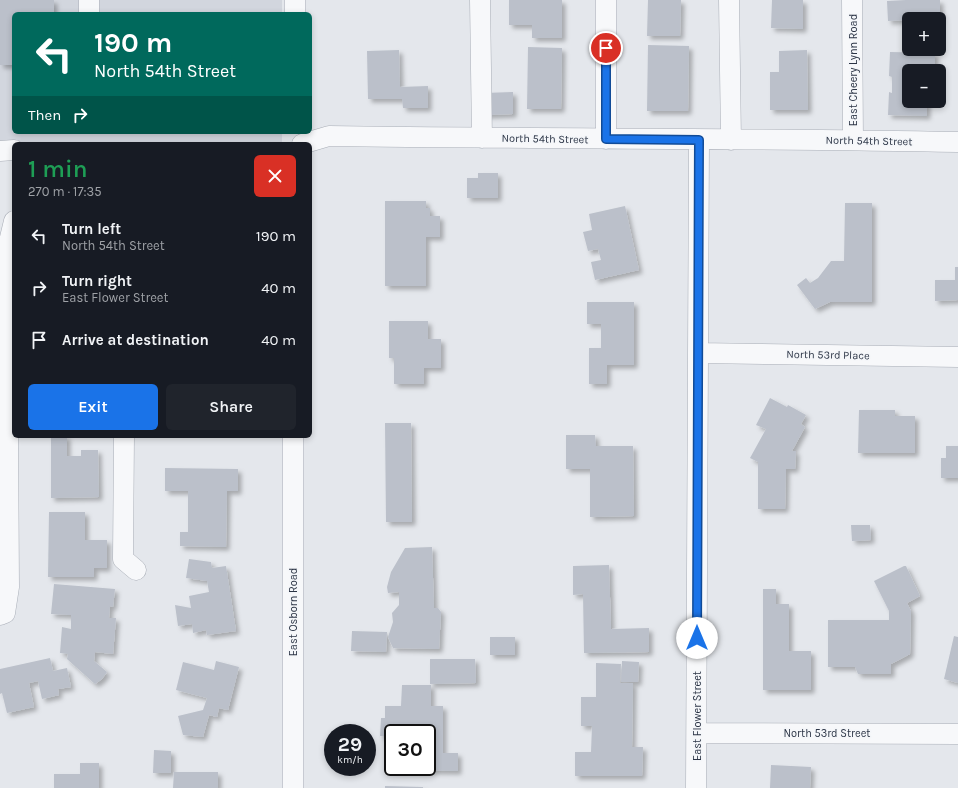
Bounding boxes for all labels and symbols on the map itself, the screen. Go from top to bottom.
street label: East Cheery Lynn Road [847,14,860,126]
pin [589,31,623,65]
street label: North 54th Street [501,132,589,146]
street label: North 54th Street [825,134,913,148]
street label: North 53rd Place [786,348,870,362]
street label: East Osborn Road [287,568,300,656]
position arrow [676,617,718,659]
street label: East Flower Street [691,671,704,761]
speed limit sign: 30 [384,724,436,776]
street label: North 53rd Street [784,727,870,740]

